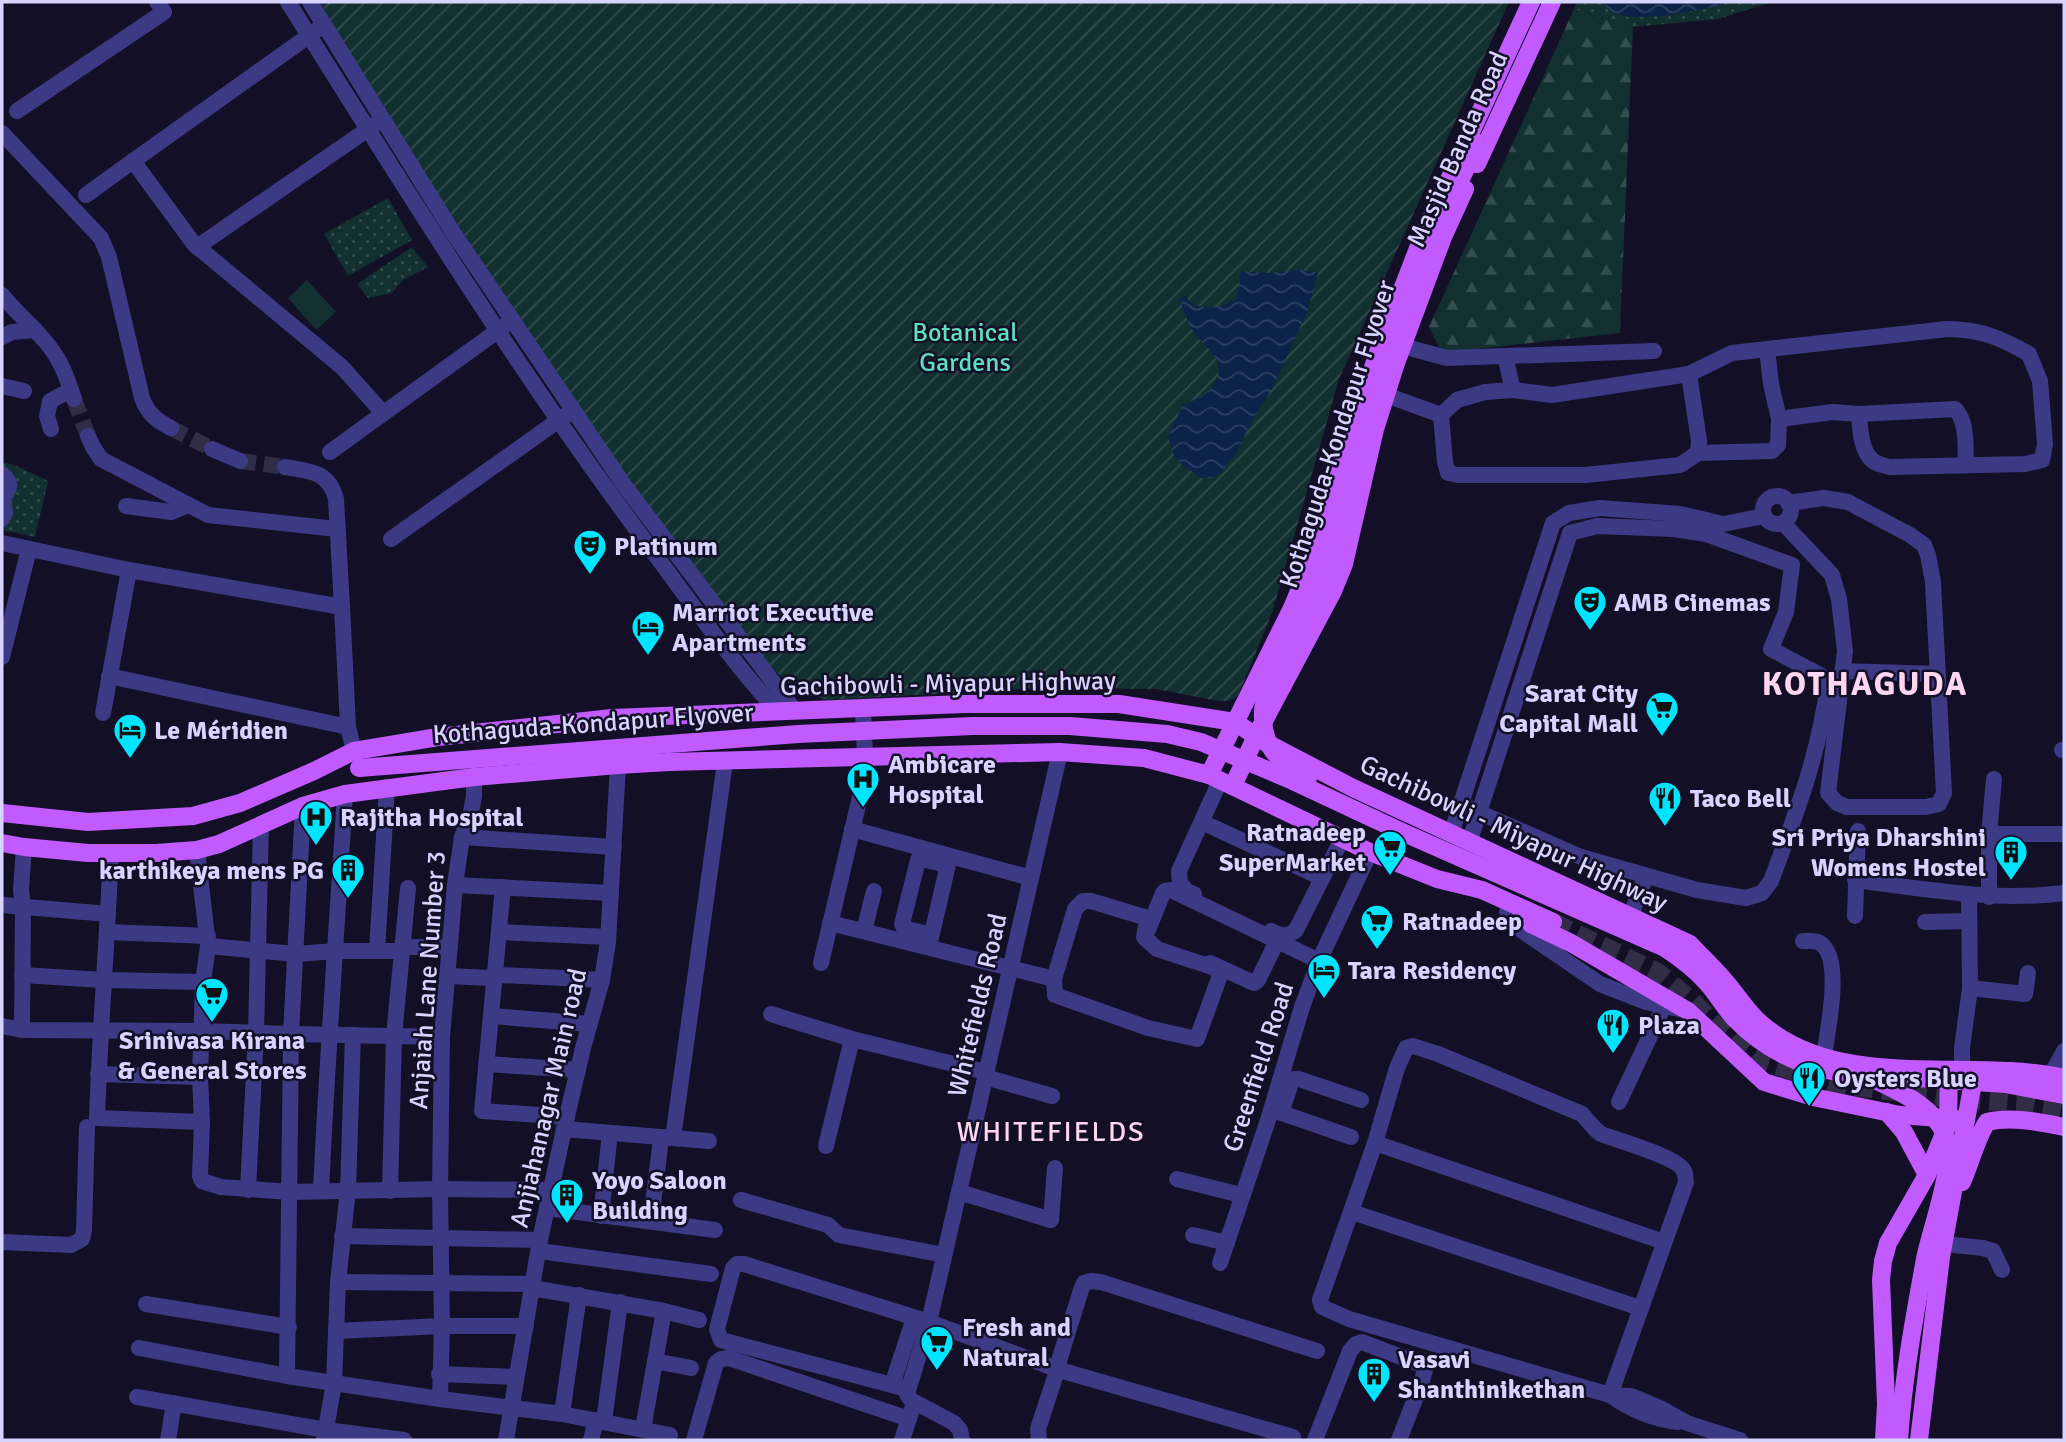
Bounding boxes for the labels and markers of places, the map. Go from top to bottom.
theatre icon: Platinum [571,527,609,576]
place label: Platinum [614,531,718,563]
theatre icon: AMB Cinemas [1571,583,1609,632]
place label: AMB Cinemas [1614,587,1771,619]
place label: Marriot Executive Apartments [672,597,874,659]
hotel icon: Marriot Executive Apartments [629,608,667,657]
place label: Sarat City Capital Mall [1499,678,1638,740]
supermarket icon: Sarat City Capital Mall [1643,689,1681,738]
hotel icon: Le Méridien [111,711,149,760]
place label: Le Méridien [154,715,288,747]
place label: Ambicare Hospital [888,749,996,811]
hospital icon: Ambicare Hospital [844,760,882,809]
restaurant icon: Taco Bell [1646,779,1684,828]
place label: Taco Bell [1690,783,1791,815]
hospital icon: Rajitha Hospital [297,798,335,847]
place label: Rajitha Hospital [340,802,523,834]
place label: Ratnadeep SuperMarket [1219,817,1366,879]
place label: Sri Priya Dharshini Womens Hostel [1772,822,1986,884]
supermarket icon: Ratnadeep SuperMarket [1371,828,1409,877]
building icon: Sri Priya Dharshini Womens Hostel [1992,833,2030,882]
building icon: karthikeya mens PG [329,851,367,900]
place label: karthikeya mens PG [99,855,324,887]
supermarket icon: Ratnadeep [1358,902,1396,951]
place label: Ratnadeep [1402,906,1522,938]
hotel icon: Tara Residency [1305,951,1343,1000]
place label: Tara Residency [1348,955,1516,987]
supermarket icon: Srinivasa Kirana & General Stores [193,975,231,1024]
restaurant icon: Plaza [1594,1006,1632,1055]
place label: Plaza [1638,1010,1700,1042]
place label: Srinivasa Kirana & General Stores [117,1025,307,1087]
restaurant icon: Oysters Blue [1790,1059,1828,1108]
place label: Oysters Blue [1834,1063,1977,1095]
place label: Yoyo Saloon Building [591,1165,727,1227]
building icon: Yoyo Saloon Building [548,1176,586,1225]
place label: Fresh and Natural [962,1312,1071,1374]
supermarket icon: Fresh and Natural [918,1323,956,1372]
place label: Vasavi Shanthinikethan [1398,1344,1585,1406]
building icon: Vasavi Shanthinikethan [1355,1355,1393,1404]

